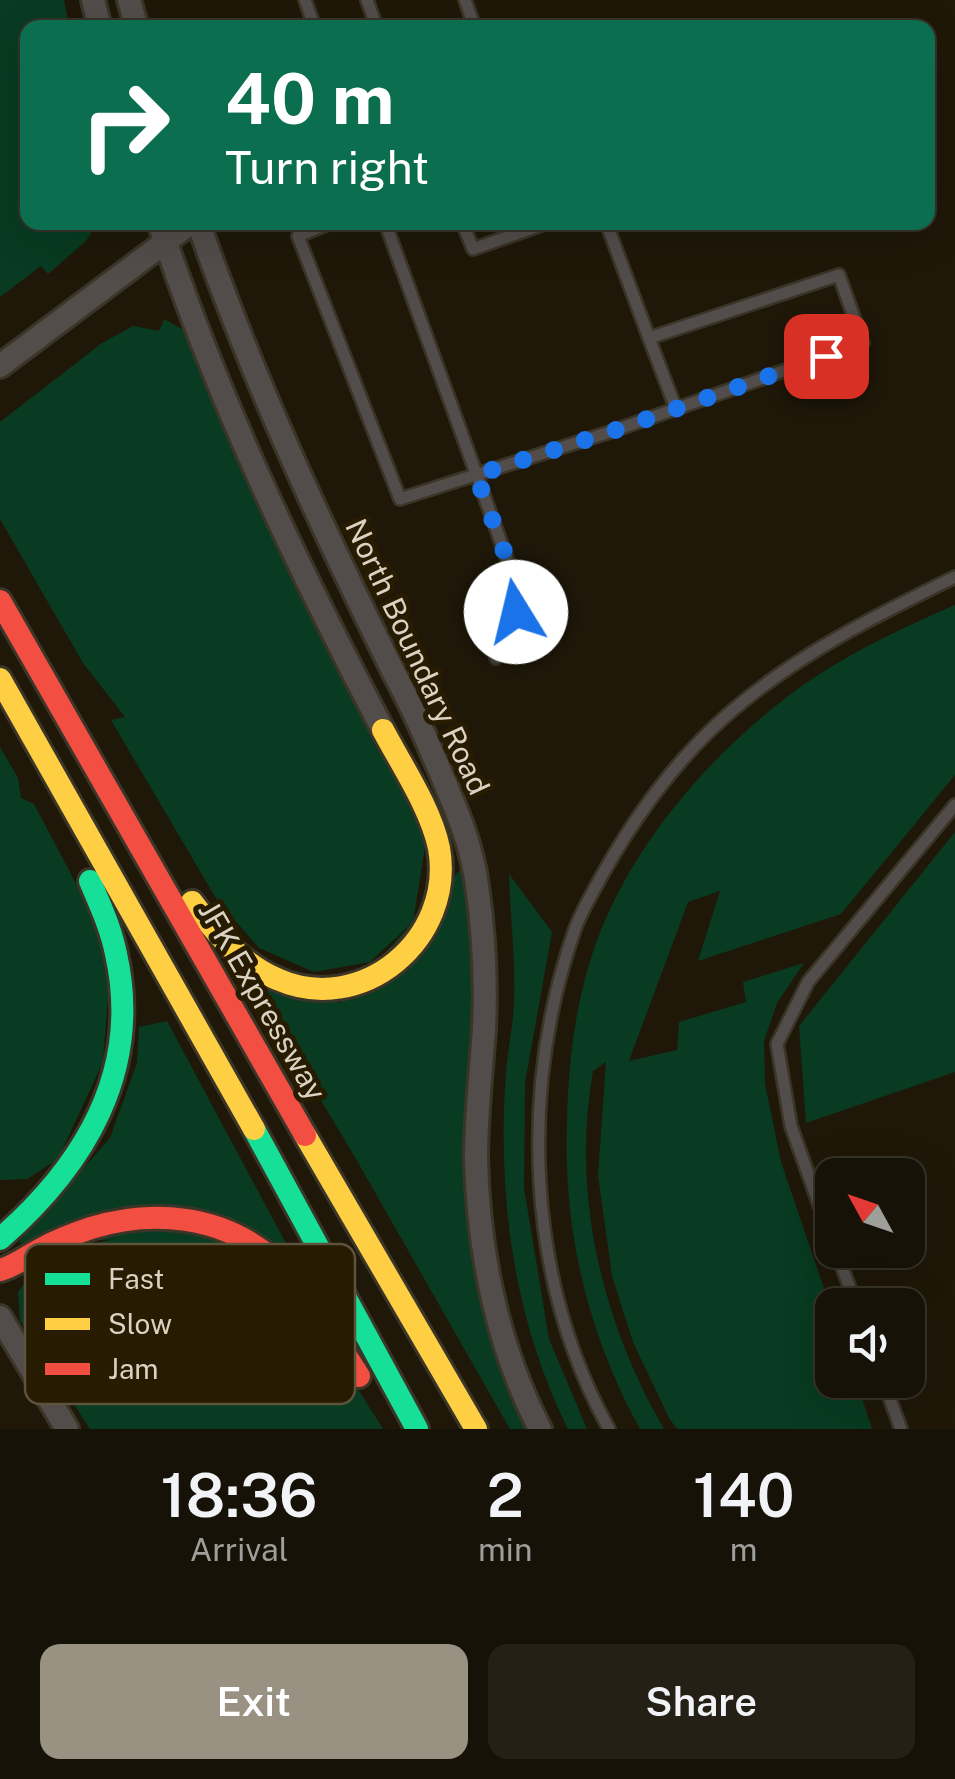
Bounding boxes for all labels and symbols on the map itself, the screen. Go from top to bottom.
pin [784,314,869,399]
street label: North Boundary Road [338,513,498,800]
position arrow [464,560,568,664]
street label: JFK Expressway [191,894,334,1107]
north arrow [815,1158,925,1268]
legend [25,1244,355,1404]
text: Fast [108,1262,164,1295]
text: Slow [108,1307,172,1340]
text: Jam [108,1352,159,1385]

